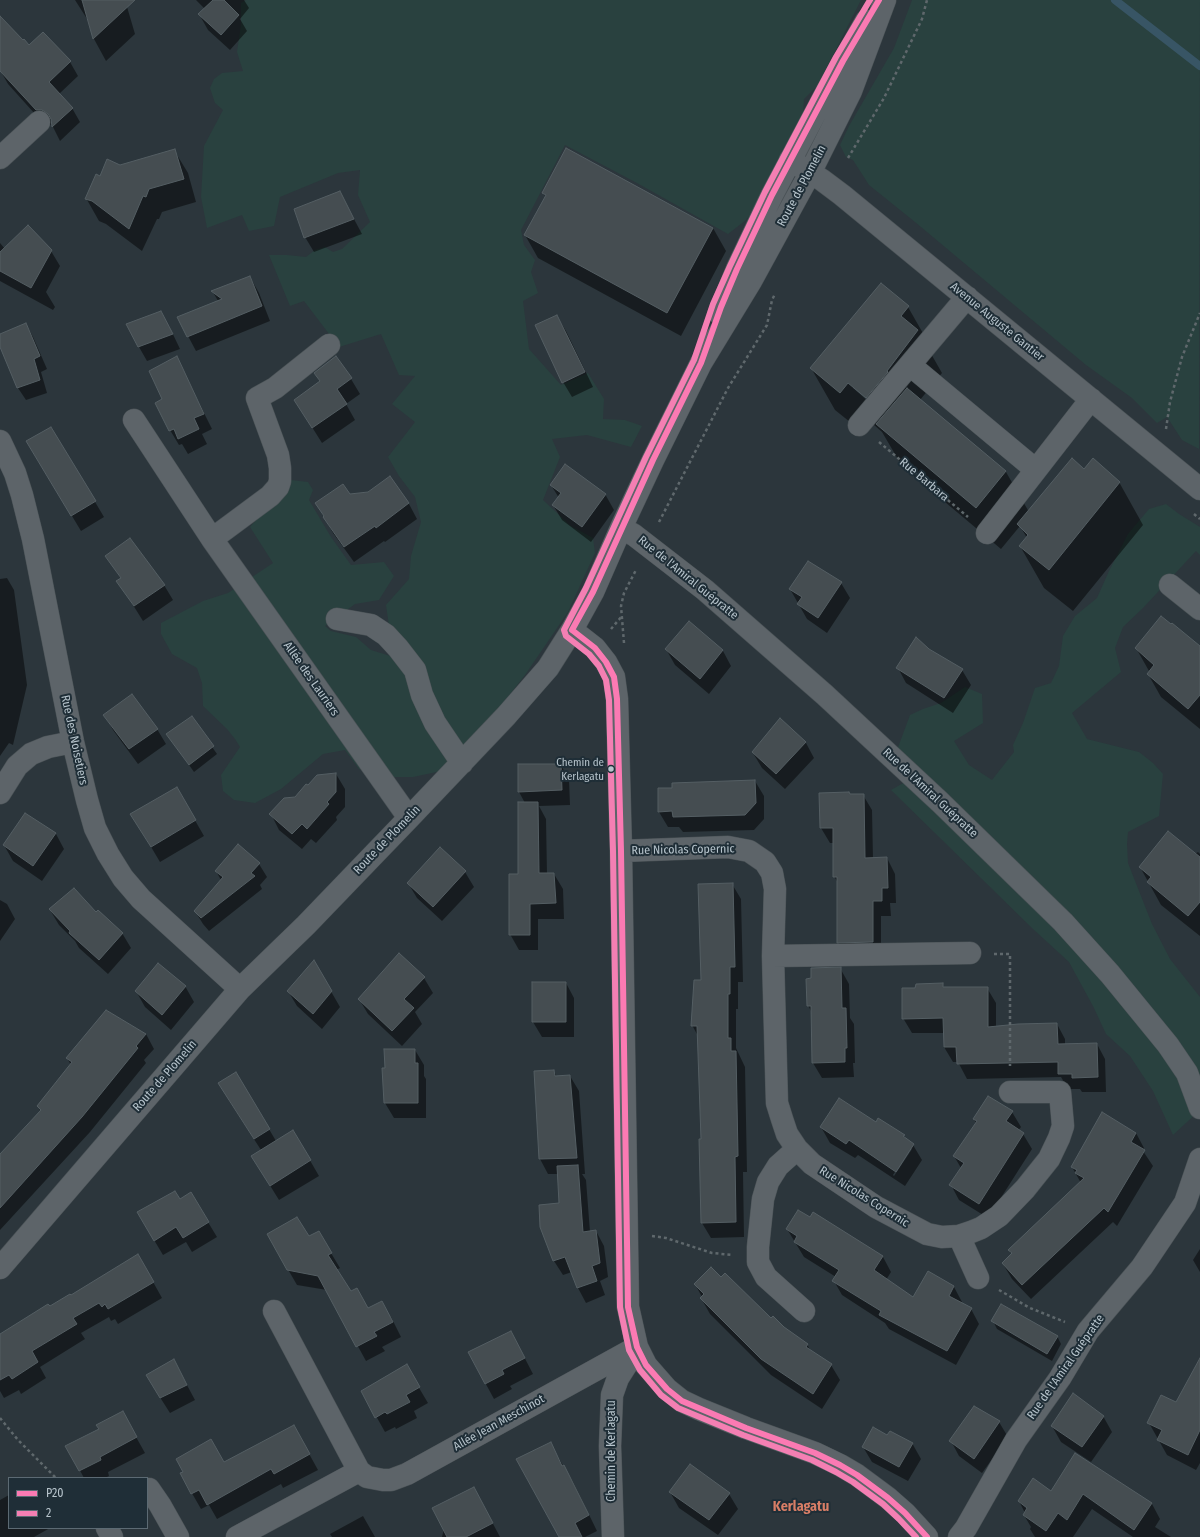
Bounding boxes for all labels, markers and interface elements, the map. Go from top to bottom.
street label: Route de Plomelin [775,143,829,229]
street label: Avenue Auguste Gantier [947,280,1047,364]
street label: Rue Barbara [896,455,952,505]
street label: Rue de l'Amiral Guépratte [635,533,741,623]
street label: Allée des Lauriers [280,639,342,719]
street label: Rue des Noisetiers [57,694,91,786]
street label: Rue de l'Amiral Guépratte [879,745,981,841]
place label: Chemin de Kerlagatu [556,756,604,782]
marker: Chemin de Kerlagatu [606,764,616,774]
street label: Route de Plomelin [351,803,423,877]
street label: Rue Nicolas Copernic [631,842,735,858]
street label: Route de Plomelin [130,1037,200,1115]
street label: Rue Nicolas Copernic [816,1164,912,1230]
street label: Rue de l'Amiral Guépratte [1024,1312,1108,1422]
street label: Allée Jean Meschinot [451,1392,547,1454]
street label: Chemin de Kerlagatu [605,1400,619,1502]
legend [8,1477,148,1529]
text: P20 [46,1486,64,1500]
district label: Kerlagatu [773,1499,829,1515]
text: 2 [46,1506,51,1520]

